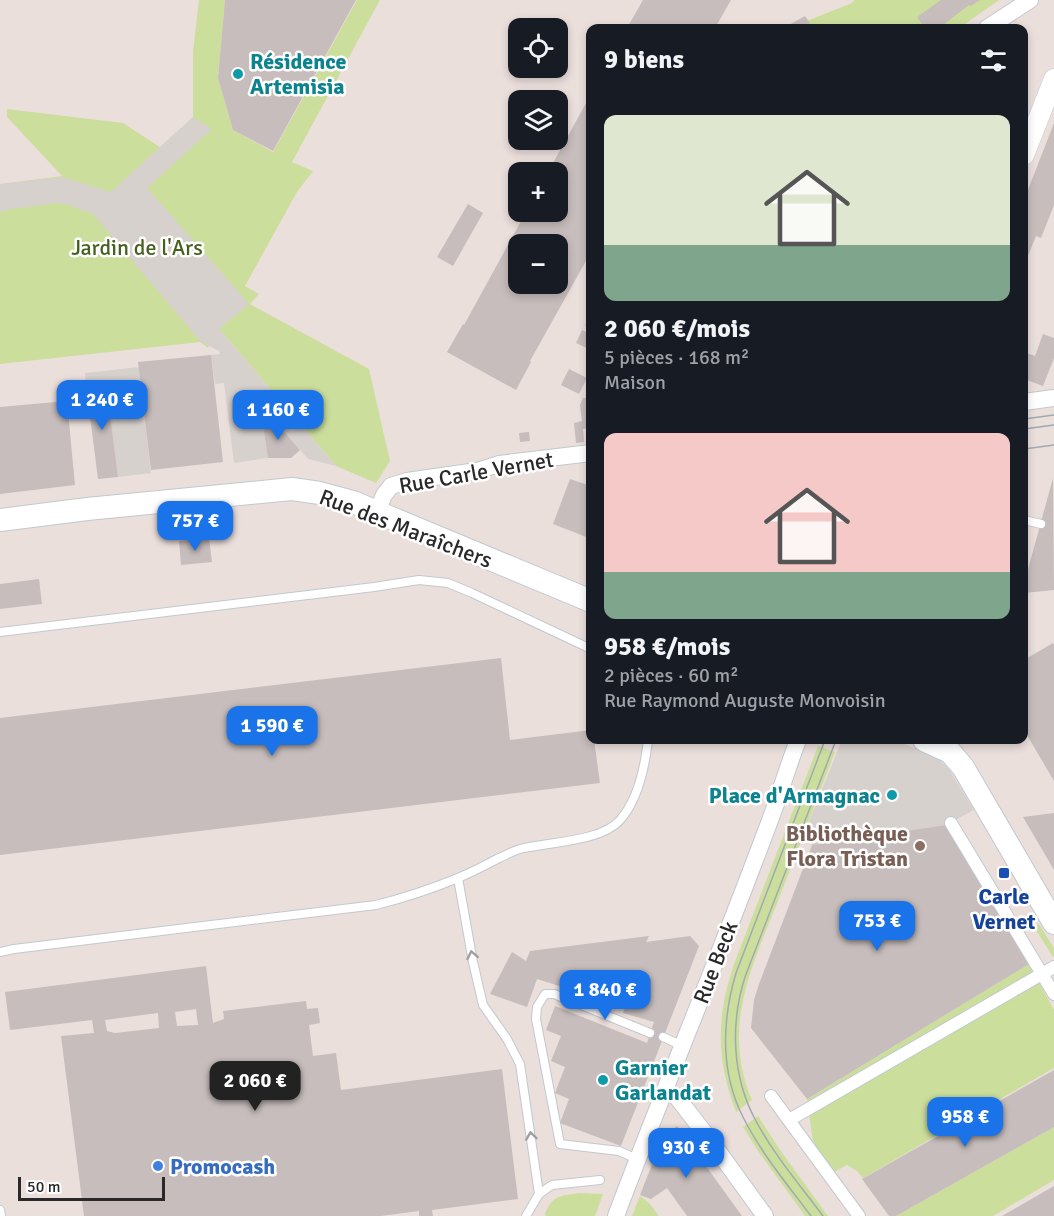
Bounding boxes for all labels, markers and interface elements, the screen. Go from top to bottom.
map controls [508,18,568,294]
button: locate [508,18,568,78]
text: 9 biens [604,44,684,76]
icon: filters [977,44,1010,77]
place label: Résidence Artemisia [250,48,347,100]
marker: Résidence Artemisia [231,67,245,81]
button: layers [508,90,568,150]
icon: home [753,154,861,262]
button: + [508,162,568,222]
park label: Jardin de l'Ars [71,234,203,261]
button: − [508,234,568,294]
text: 2 060 €/mois [604,313,750,345]
text: 5 pièces · 168 m² [604,345,749,370]
text: Maison [604,370,666,395]
pin: 1 240 € [47,380,157,431]
text: 1 240 € [71,387,133,412]
pin: 1 160 € [223,390,333,441]
text: 1 160 € [247,397,309,422]
street label: Rue Carle Vernet [397,446,556,499]
icon: home [753,472,861,580]
street label: Rue des Maraîchers [316,483,496,574]
pin: 757 € [153,501,237,552]
text: 757 € [171,508,219,533]
text: 958 €/mois [604,631,730,663]
text: 2 pièces · 60 m² [604,663,739,688]
text: Rue Raymond Auguste Monvoisin [604,688,886,713]
pin: 1 590 € [217,706,327,757]
text: 1 590 € [241,713,303,738]
place label: Place d'Armagnac [709,782,880,809]
marker: Place d'Armagnac [885,788,899,802]
place label: Bibliothèque Flora Tristan [786,820,908,872]
marker: Bibliothèque Flora Tristan [913,839,927,853]
marker: Carle Vernet [997,866,1011,880]
place label: Carle Vernet [972,883,1036,935]
pin: 753 € [835,901,919,952]
text: 753 € [853,908,901,933]
street label: Rue Beck [687,917,744,1007]
one-way arrow [466,950,479,960]
pin: 1 840 € [550,970,660,1021]
text: 1 840 € [574,977,636,1002]
place label: Garnier Garlandat [615,1054,711,1106]
pin: 2 060 € [200,1061,310,1112]
text: 2 060 € [224,1068,286,1093]
marker: Garnier Garlandat [596,1073,610,1087]
pin: 958 € [923,1097,1007,1148]
text: 958 € [941,1104,989,1129]
pin: 930 € [644,1128,728,1179]
one-way arrow [525,1132,537,1141]
text: 930 € [662,1135,710,1160]
place label: Promocash [170,1153,275,1180]
marker: Promocash [151,1159,165,1173]
scale bar [18,1174,165,1202]
text: 50 m [27,1177,61,1197]

